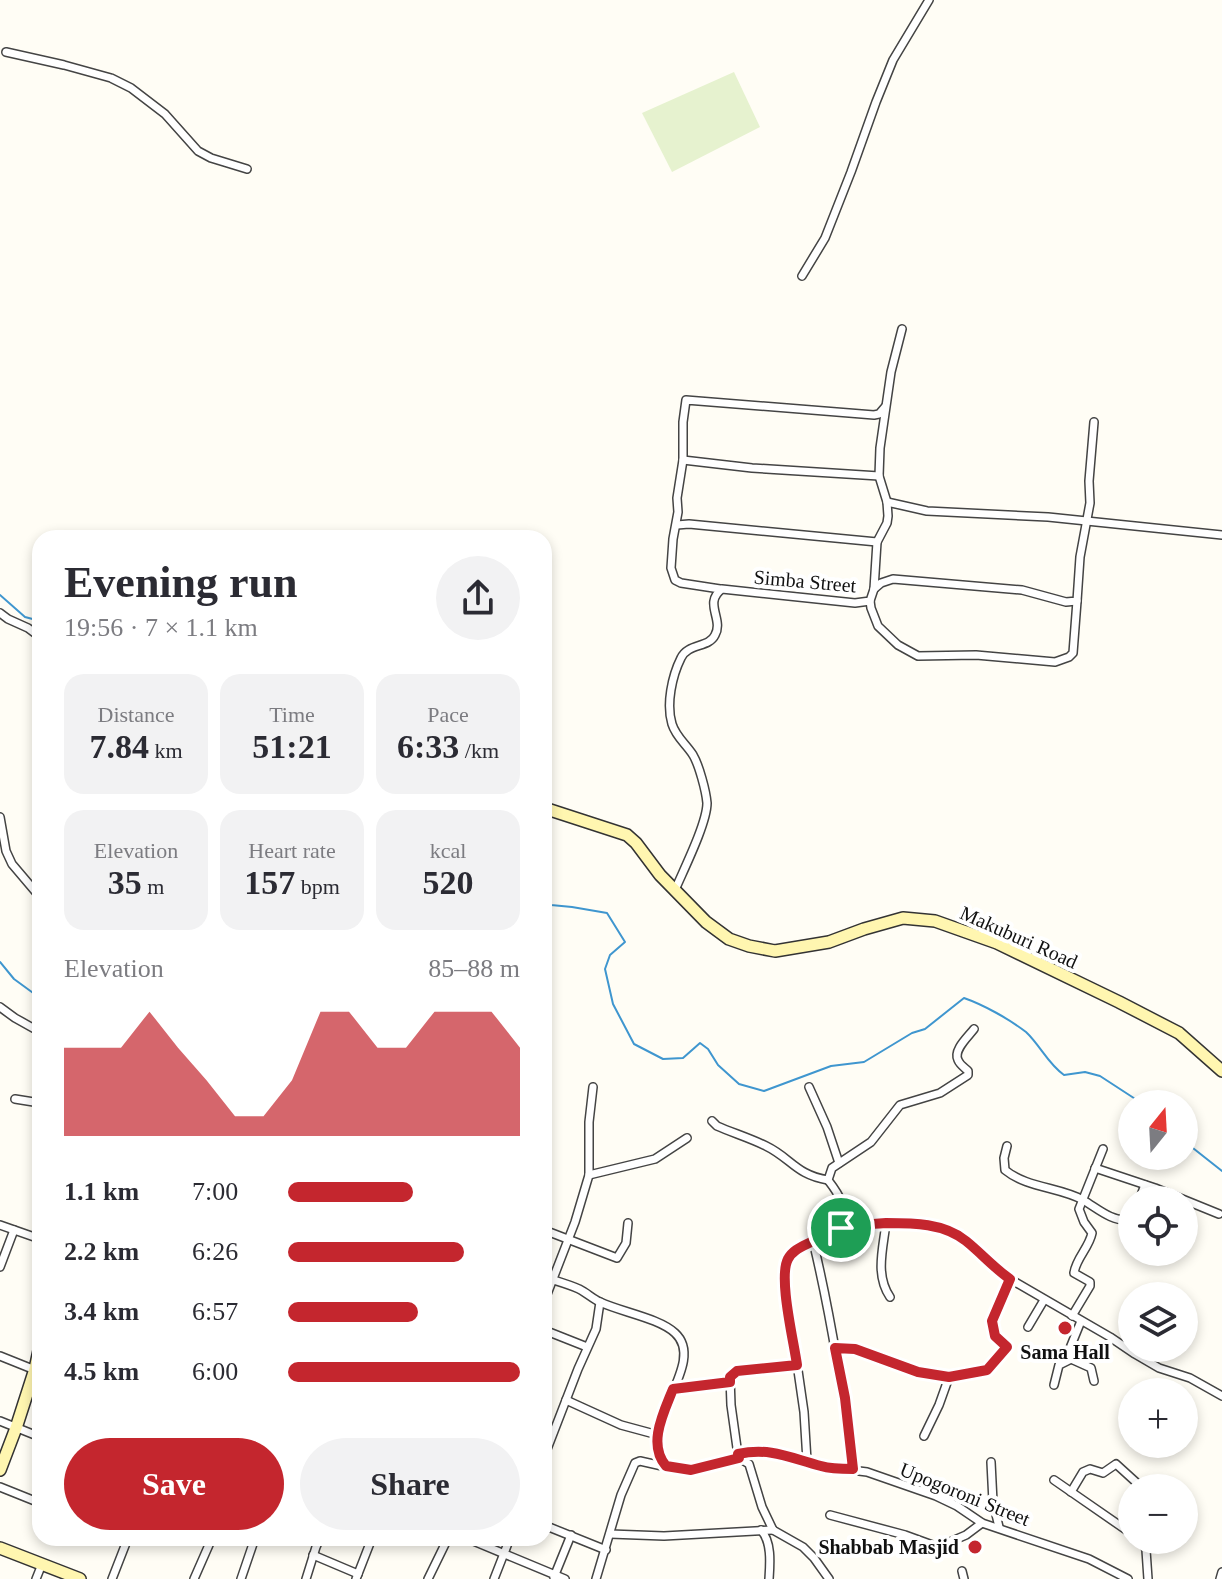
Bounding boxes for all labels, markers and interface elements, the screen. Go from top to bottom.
button: share [436,556,520,640]
text: Evening run [64,558,298,607]
street label: Simba Street [753,566,858,596]
text: 19:56 · 7 × 1.1 km [64,613,258,642]
text: Distance [98,702,174,727]
text: Time [269,702,315,727]
text: Pace [427,702,469,727]
text: 7.84 [89,728,149,765]
text: 51:21 [252,728,332,765]
text: 6:33 [397,728,459,765]
text: km [149,738,183,763]
text: /km [459,738,499,763]
text: Elevation [94,838,178,863]
text: Heart rate [248,838,336,863]
text: kcal [430,838,466,863]
text: 35 [108,864,142,901]
text: 157 [244,864,295,901]
text: 520 [423,864,474,901]
text: m [142,874,164,899]
text: bpm [295,874,340,899]
street label: Makuburi Road [957,901,1081,973]
text: Elevation [64,954,164,983]
text: 85–88 m [428,954,520,983]
north arrow [1118,1090,1198,1170]
map controls [1118,1090,1198,1554]
text: 1.1 km [64,1177,139,1206]
text: 7:00 [192,1177,238,1206]
button: locate [1118,1186,1198,1266]
pin [807,1194,875,1262]
icon: arrive [819,1206,863,1250]
text: 2.2 km [64,1237,139,1266]
text: 6:26 [192,1237,238,1266]
button: layers [1118,1282,1198,1362]
text: 3.4 km [64,1297,139,1326]
text: 6:57 [192,1297,238,1326]
marker: Sama Hall [1056,1319,1074,1337]
place label: Sama Hall [1020,1341,1110,1363]
text: 4.5 km [64,1357,139,1386]
text: 6:00 [192,1357,238,1386]
button: + [1118,1378,1198,1458]
button: Save [64,1438,284,1530]
button: Share [300,1438,520,1530]
street label: Upogoroni Street [896,1458,1034,1531]
button: − [1118,1474,1198,1554]
place label: Shabbab Masjid [818,1536,959,1559]
marker: Shabbab Masjid [966,1538,984,1556]

